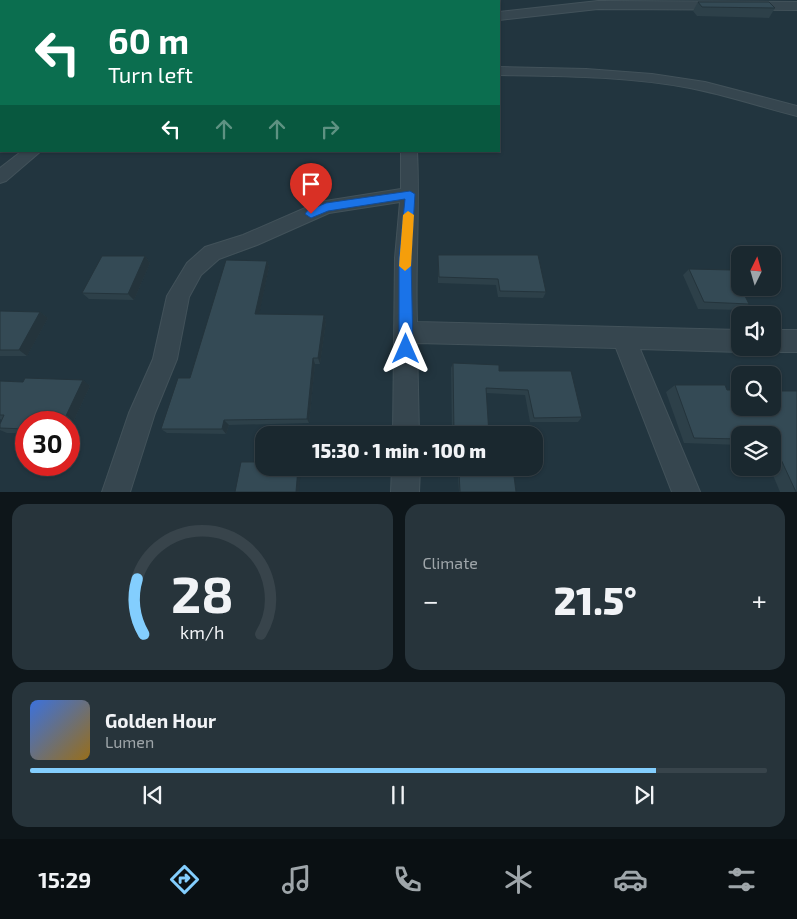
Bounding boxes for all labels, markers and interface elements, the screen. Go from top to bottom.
text: 60 m [108,19,189,61]
icon: left [25,20,90,85]
text: Turn left [108,61,193,87]
icon: left [157,115,185,143]
icon: ahead [210,115,238,143]
icon: ahead [263,115,291,143]
icon: right [316,115,344,143]
pin [290,163,332,214]
icon: arrive [297,170,325,198]
north arrow [731,246,781,296]
map controls [731,246,781,476]
button: sound [731,306,781,356]
position arrow [379,322,431,374]
button: search [731,366,781,416]
speed limit sign: 30 [15,411,80,476]
button: layers [731,426,781,476]
text: 15:30 · 1 min · 100 m [312,439,486,462]
text: Climate [423,553,478,572]
text: 28 [171,561,234,623]
text: 21.5° [554,577,637,623]
text: − [423,583,439,617]
text: + [752,583,767,617]
text: km/h [180,621,224,643]
text: Golden Hour [105,709,216,732]
text: Lumen [105,732,154,751]
icon: previous [139,781,167,809]
icon: pause [384,781,412,809]
icon: next [630,781,658,809]
icon: directions [167,862,202,897]
icon: music [279,862,314,897]
icon: phone [390,862,425,897]
icon: climate [501,862,536,897]
icon: car [613,862,648,897]
icon: filters [724,862,759,897]
text: 15:29 [38,866,91,892]

